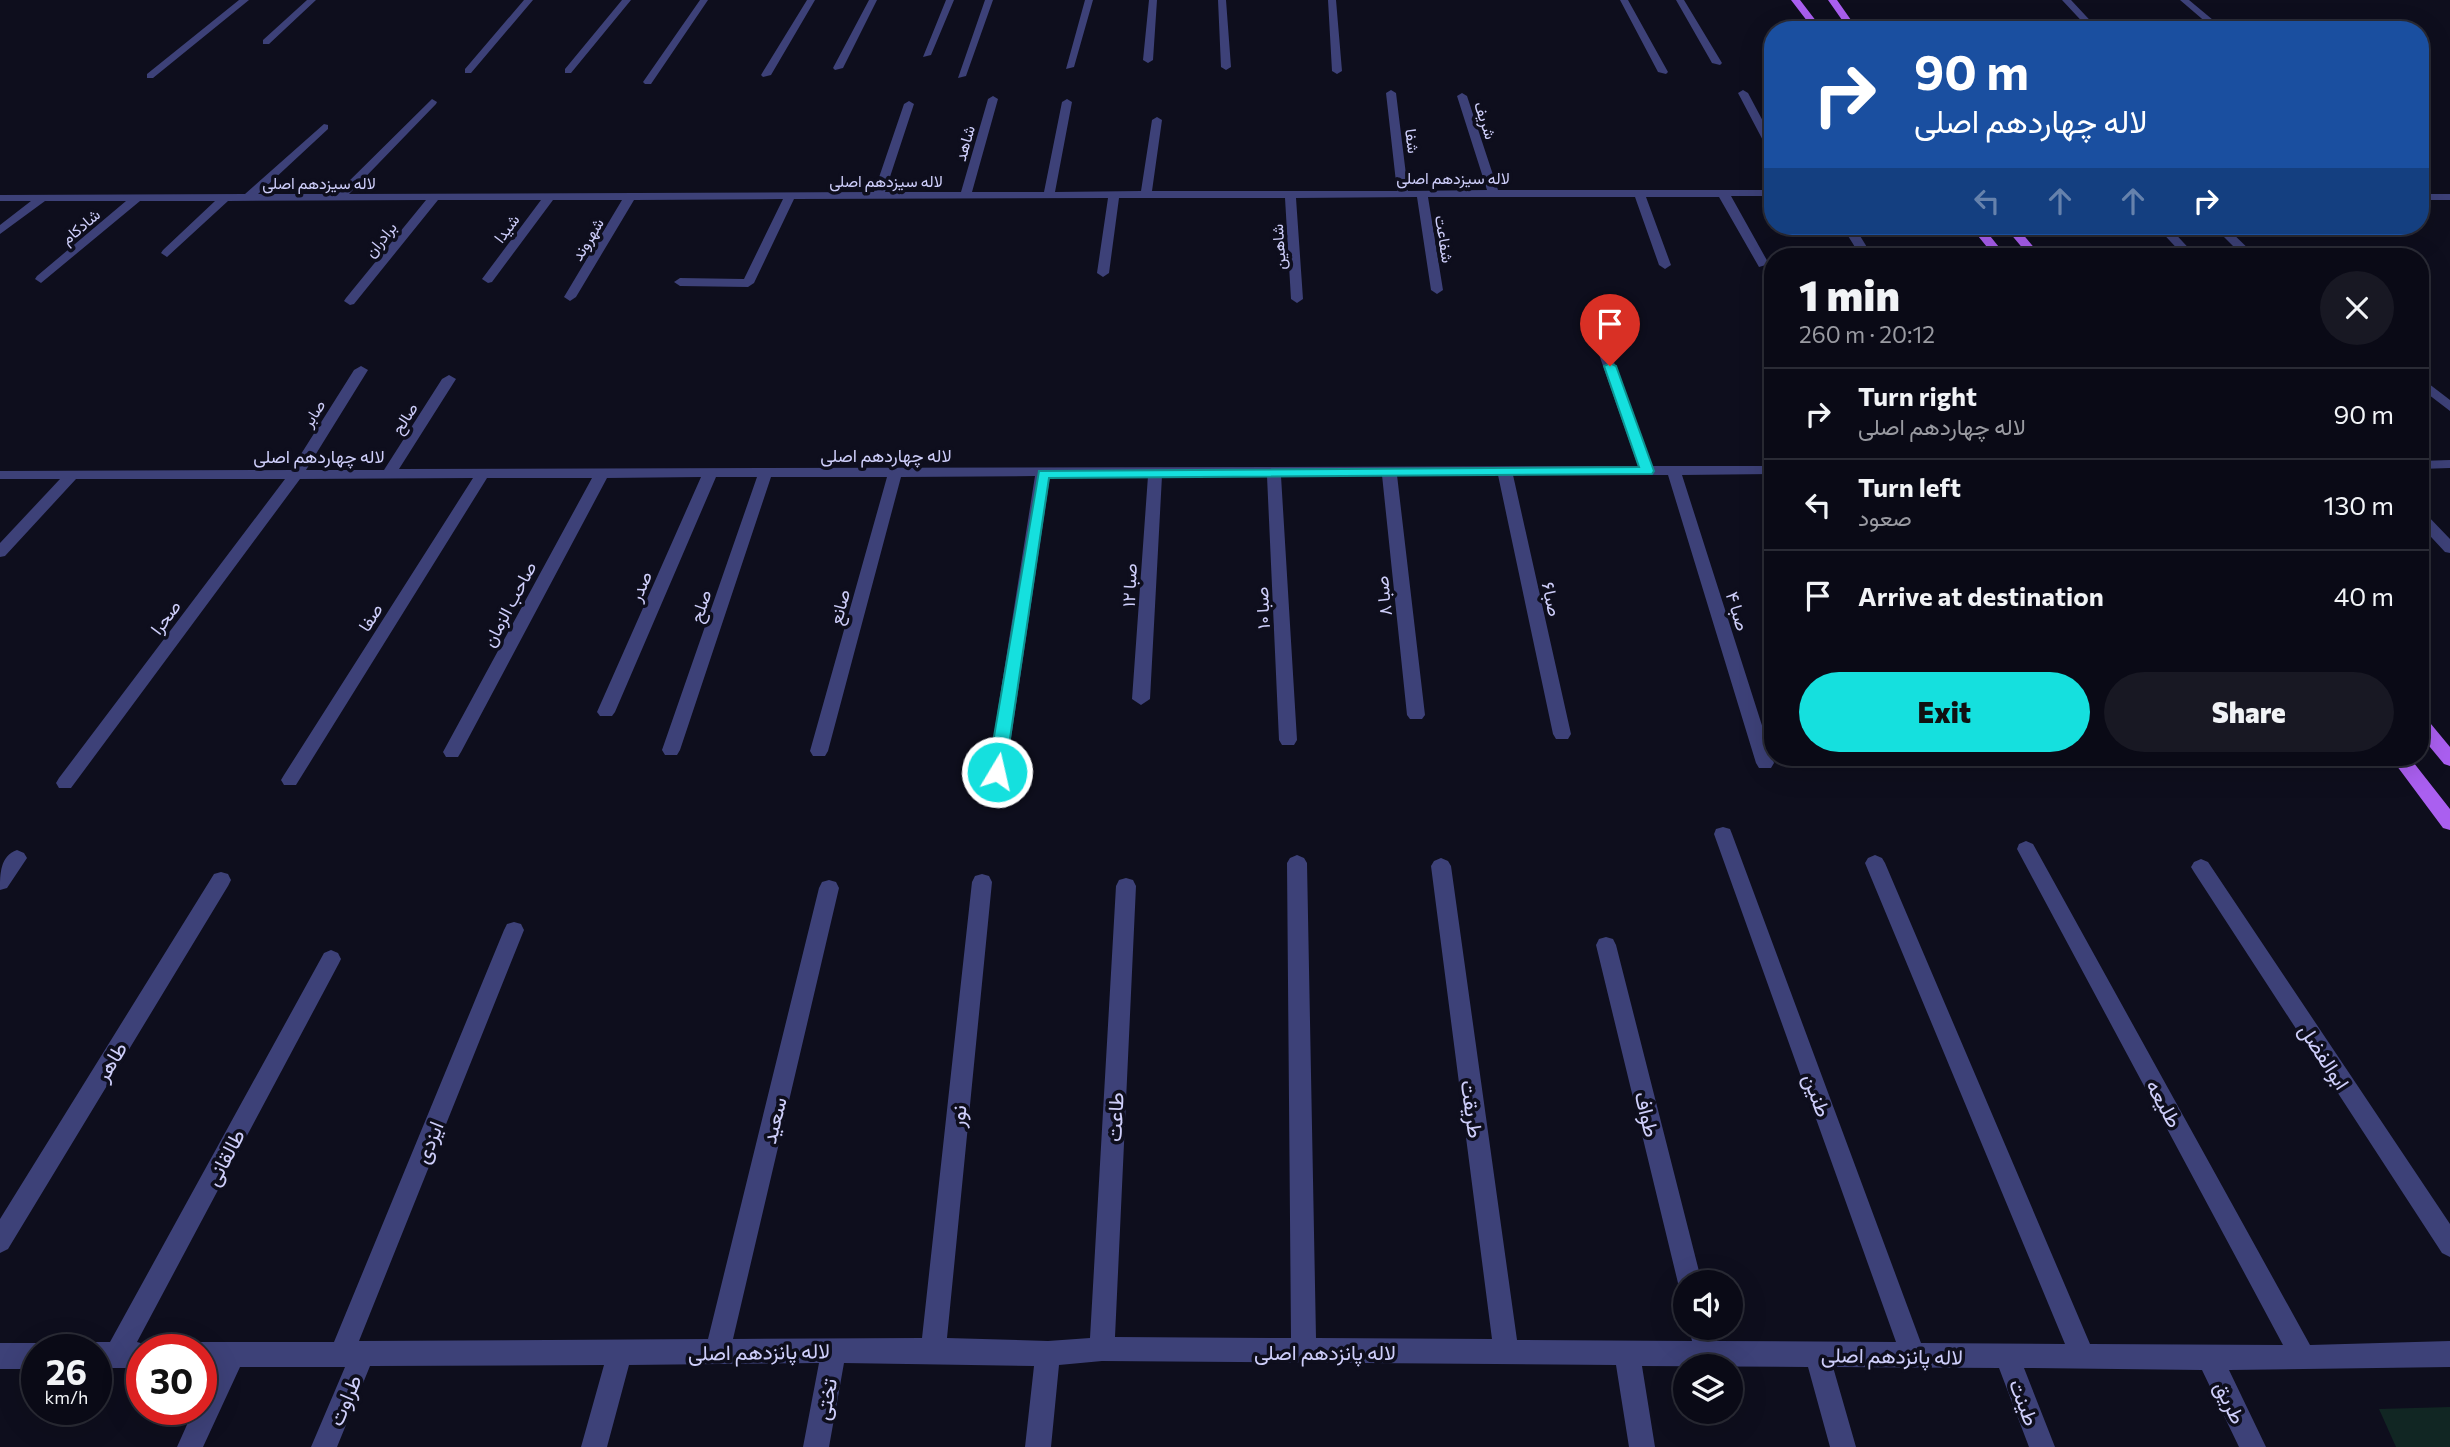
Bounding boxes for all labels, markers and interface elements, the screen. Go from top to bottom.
text: 90 m [1914,40,2029,100]
icon: right [1799,49,1890,140]
street label: شریف [1469,99,1501,142]
text: لاله چهاردهم اصلی [1914,100,2147,140]
street label: شاهد [950,123,978,163]
street label: شفا [1402,128,1424,154]
street label: لاله سیزدهم اصلی [1396,168,1510,189]
street label: لاله سیزدهم اصلی [829,171,943,192]
street label: لاله سیزدهم اصلی [262,173,376,194]
icon: left [1968,182,2006,220]
icon: ahead [2041,182,2079,220]
icon: ahead [2114,182,2152,220]
icon: right [2187,182,2225,220]
street label: شادکام [57,204,105,249]
street label: شیدا [489,210,524,247]
street label: شهروند [567,214,609,265]
street label: شفاعت [1432,214,1458,264]
street label: برادران [360,217,402,262]
street label: شاهین [1267,223,1291,271]
text: 1 min [1799,268,1900,320]
button: close [2320,271,2394,345]
pin [1580,294,1640,366]
icon: arrive [1591,305,1629,343]
text: 260 m · 20:12 [1799,320,1935,348]
text: Turn right [1858,380,1977,411]
icon: right [1799,395,1837,433]
street label: صابر [297,396,330,432]
text: 90 m [2334,398,2394,429]
street label: صالح [387,399,424,439]
text: لاله چهاردهم اصلی [1858,412,2026,440]
street label: لاله چهاردهم اصلی [820,444,952,468]
street label: لاله چهاردهم اصلی [253,445,385,469]
text: Turn left [1858,471,1961,502]
icon: left [1799,486,1837,524]
text: 130 m [2323,489,2394,520]
text: صعود [1858,503,1912,531]
street label: صاحب الزمان [477,558,542,651]
street label: صبا ۱۲ [1117,562,1141,608]
street label: صدر [623,567,657,606]
street label: صبا ۸ [1370,575,1396,617]
icon: arrive [1799,577,1837,615]
street label: صبا۶ [1538,580,1566,618]
text: Arrive at destination [1858,580,2104,611]
text: 40 m [2334,580,2394,611]
street label: صبا ۱۰ [1250,586,1274,630]
street label: صلح [684,587,718,626]
street label: صانع [824,587,856,628]
street label: صبا ۴ [1722,589,1754,633]
street label: صحرا [145,596,186,639]
street label: صفا [353,599,387,635]
button: Exit [1799,672,2090,752]
button: Share [2104,672,2394,752]
position arrow [960,735,1034,809]
street label: ابوالفضل [2293,1018,2356,1095]
street label: طاهر [88,1037,133,1087]
street label: طنین [1798,1070,1837,1120]
street label: طلیعه [2141,1075,2188,1132]
street label: طریقت [1455,1078,1489,1140]
street label: طواف [1628,1089,1666,1140]
street label: طاعت [1100,1092,1128,1142]
street label: سعید [755,1094,792,1146]
street label: نور [943,1103,973,1130]
street label: ایزدی [408,1117,450,1168]
street label: طالقانی [199,1124,250,1190]
map controls [1673,1270,1743,1424]
button: sound [1673,1270,1743,1340]
speed limit sign: 30 [126,1334,217,1425]
street label: لاله پانزدهم اصلی [688,1337,830,1368]
street label: لاله پانزدهم اصلی [1254,1339,1396,1367]
street label: لاله پانزدهم اصلی [1821,1341,1963,1372]
text: 26 [46,1349,87,1392]
button: layers [1673,1354,1743,1424]
street label: طراوت [322,1371,368,1430]
street label: طینت [2004,1375,2045,1429]
street label: تختی [809,1376,842,1422]
street label: طریق [2208,1377,2252,1428]
text: km/h [45,1386,88,1408]

